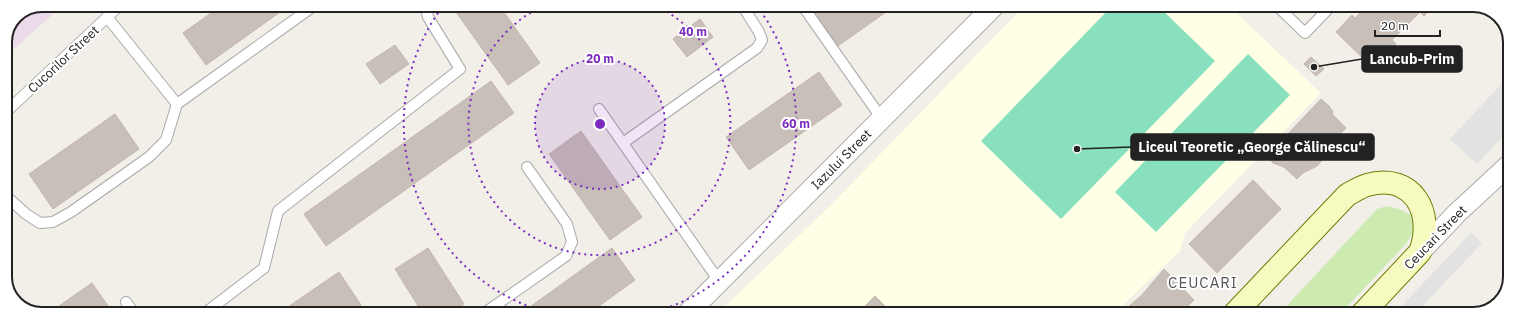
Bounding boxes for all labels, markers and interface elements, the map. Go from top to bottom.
scale bar [1375,12,1440,38]
text: 20 m [1381,18,1409,33]
street label: Cucorilor Street [24,22,103,97]
text: 40 m [679,24,707,39]
callout: Lancub-Prim [1362,46,1462,72]
text: Lancub-Prim [1370,50,1454,68]
text: 20 m [586,51,614,66]
text: 60 m [782,116,810,131]
centre of rings [593,117,607,131]
street label: Iazului Street [808,126,875,193]
callout: Liceul Teoretic „George Călinescu“ [1131,134,1374,160]
text: Liceul Teoretic „George Călinescu“ [1138,138,1366,156]
street label: Ceucari Street [1400,202,1470,273]
district label: CEUCARI [1168,273,1238,292]

